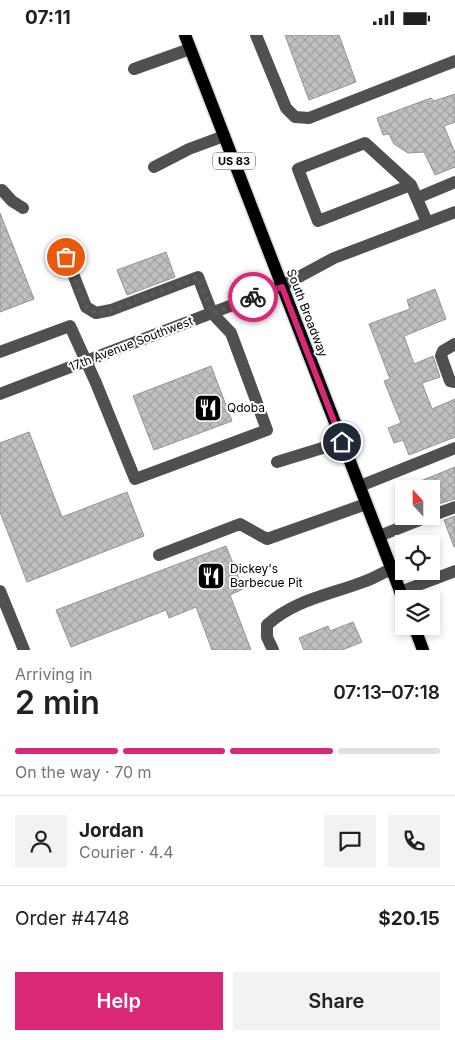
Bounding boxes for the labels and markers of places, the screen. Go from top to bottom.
pin [45,236,87,278]
restaurant icon: Qdoba [193,393,223,423]
place label: Qdoba [227,400,265,415]
pin [321,421,363,463]
restaurant icon: Dickey's Barbecue Pit [196,561,226,591]
place label: Dickey's Barbecue Pit [230,561,303,590]

